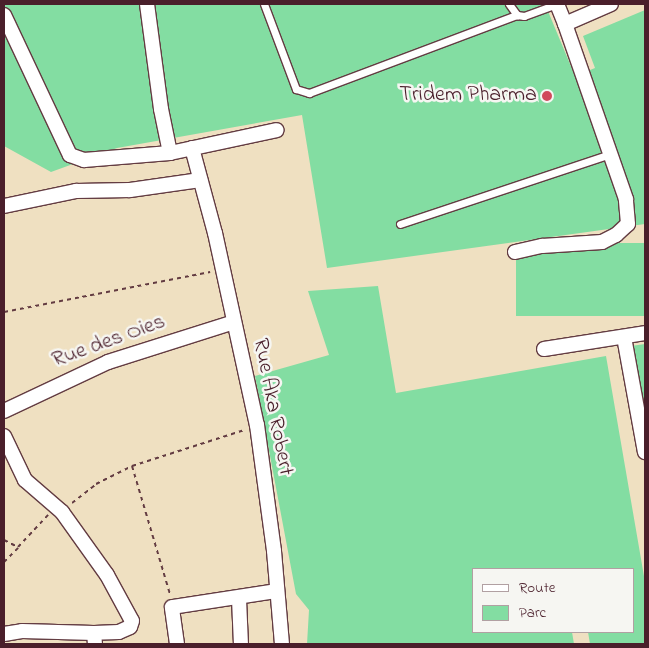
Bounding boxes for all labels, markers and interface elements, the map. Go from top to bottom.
place label: Tridem Pharma [399,83,537,109]
marker: Tridem Pharma [541,90,553,102]
street label: Rue des Oies [49,309,169,375]
street label: Rue Aka Robert [246,336,298,478]
legend [472,568,634,633]
text: Route [519,577,555,599]
text: Parc [519,602,546,624]

